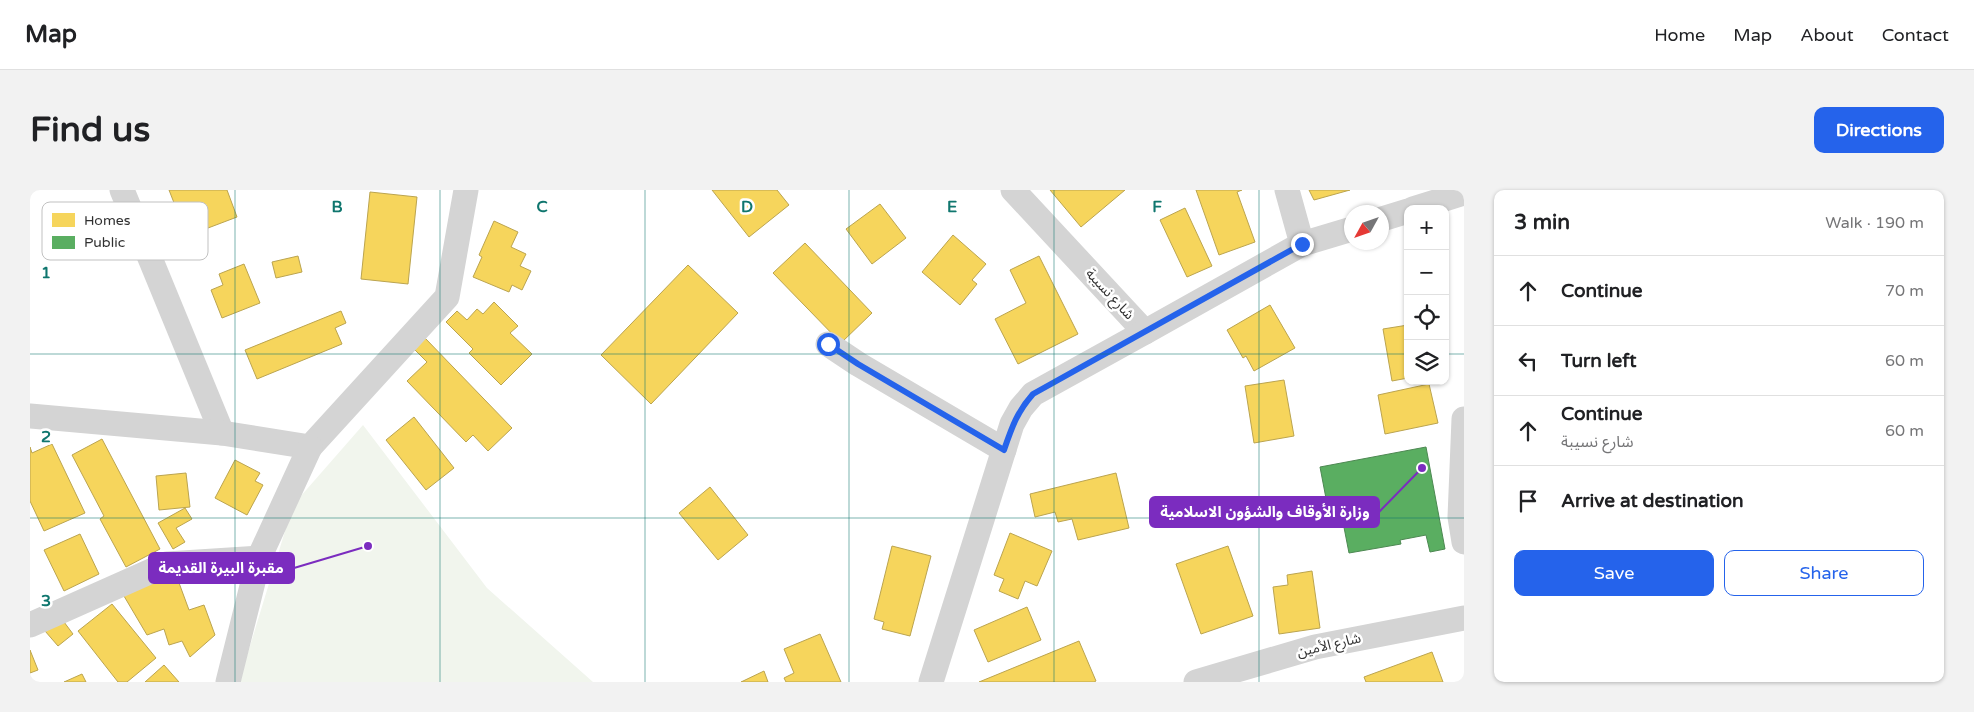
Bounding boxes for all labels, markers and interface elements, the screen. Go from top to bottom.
text: Map [25,20,77,49]
text: Home [1654,24,1705,46]
text: Map [1733,24,1772,46]
text: About [1800,24,1854,46]
text: Contact [1882,24,1949,46]
button: Directions [1814,107,1944,153]
text: Find us [30,109,150,151]
text: B [331,197,343,217]
text: C [536,197,548,217]
text: D [741,197,753,217]
text: E [947,197,957,217]
text: F [1152,197,1162,217]
legend [42,202,208,260]
north arrow [1344,205,1389,250]
map controls [1404,205,1449,385]
button: + [1404,205,1449,250]
text: 3 min [1514,210,1570,235]
text: Homes [84,212,131,229]
text: Walk · 190 m [1825,213,1924,233]
route end [1291,233,1314,256]
text: Public [84,234,125,251]
button: − [1404,250,1449,295]
text: 1 [41,263,51,283]
street label: شارع نسيبة [1081,265,1138,324]
icon: ahead [1514,277,1542,305]
text: Continue [1561,280,1643,302]
text: 70 m [1885,281,1924,301]
button: locate [1404,295,1449,340]
route start [817,333,840,356]
button: layers [1404,340,1449,385]
icon: left [1514,347,1542,375]
text: Turn left [1561,350,1637,372]
text: 60 m [1885,351,1924,371]
text: Continue [1561,403,1643,425]
icon: ahead [1514,417,1542,445]
text: 60 m [1885,421,1924,441]
text: 2 [41,427,51,447]
text: شارع نسيبة [1561,432,1633,452]
icon: arrive [1514,487,1542,515]
text: Arrive at destination [1561,490,1744,512]
callout: وزارة الأوقاف والشؤون الاسلامية [1150,497,1379,527]
text: وزارة الأوقاف والشؤون الاسلامية [1160,503,1370,521]
button: Save [1514,550,1714,596]
button: Share [1724,550,1924,596]
callout: مقبرة البيرة القديمة [149,553,294,583]
text: مقبرة البيرة القديمة [158,559,284,577]
text: 3 [41,591,51,611]
street label: شارع الأمين [1295,629,1363,663]

